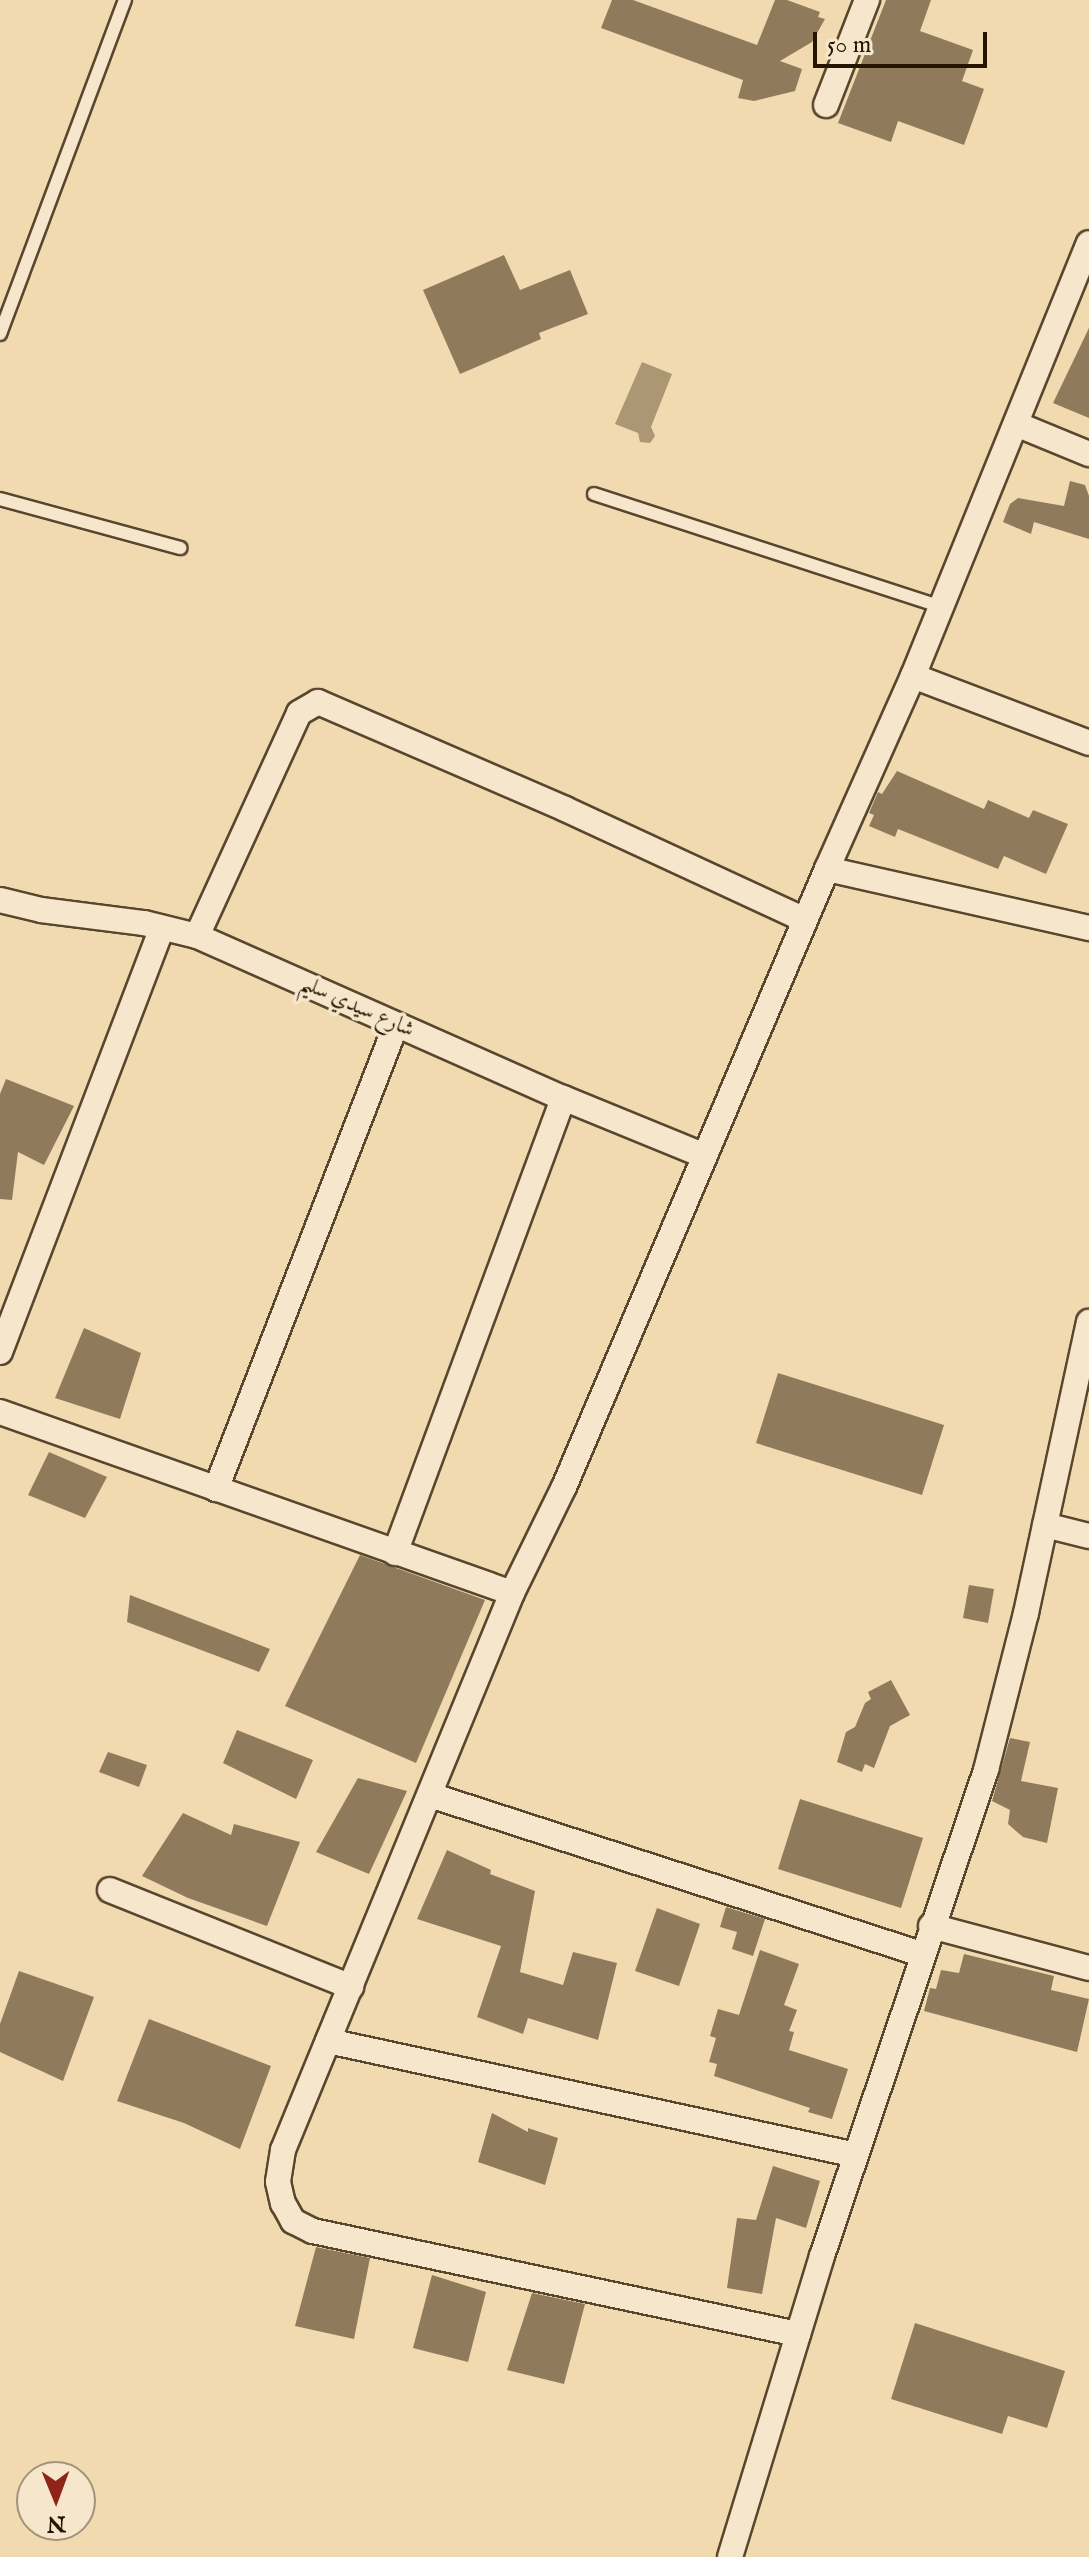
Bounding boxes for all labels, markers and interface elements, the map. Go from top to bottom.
scale bar [817,16,991,66]
text: 50 m [827,30,871,61]
street label: شارع سيدي سليم [296,970,418,1044]
north arrow [16,2461,96,2541]
text: N [47,2509,66,2537]

